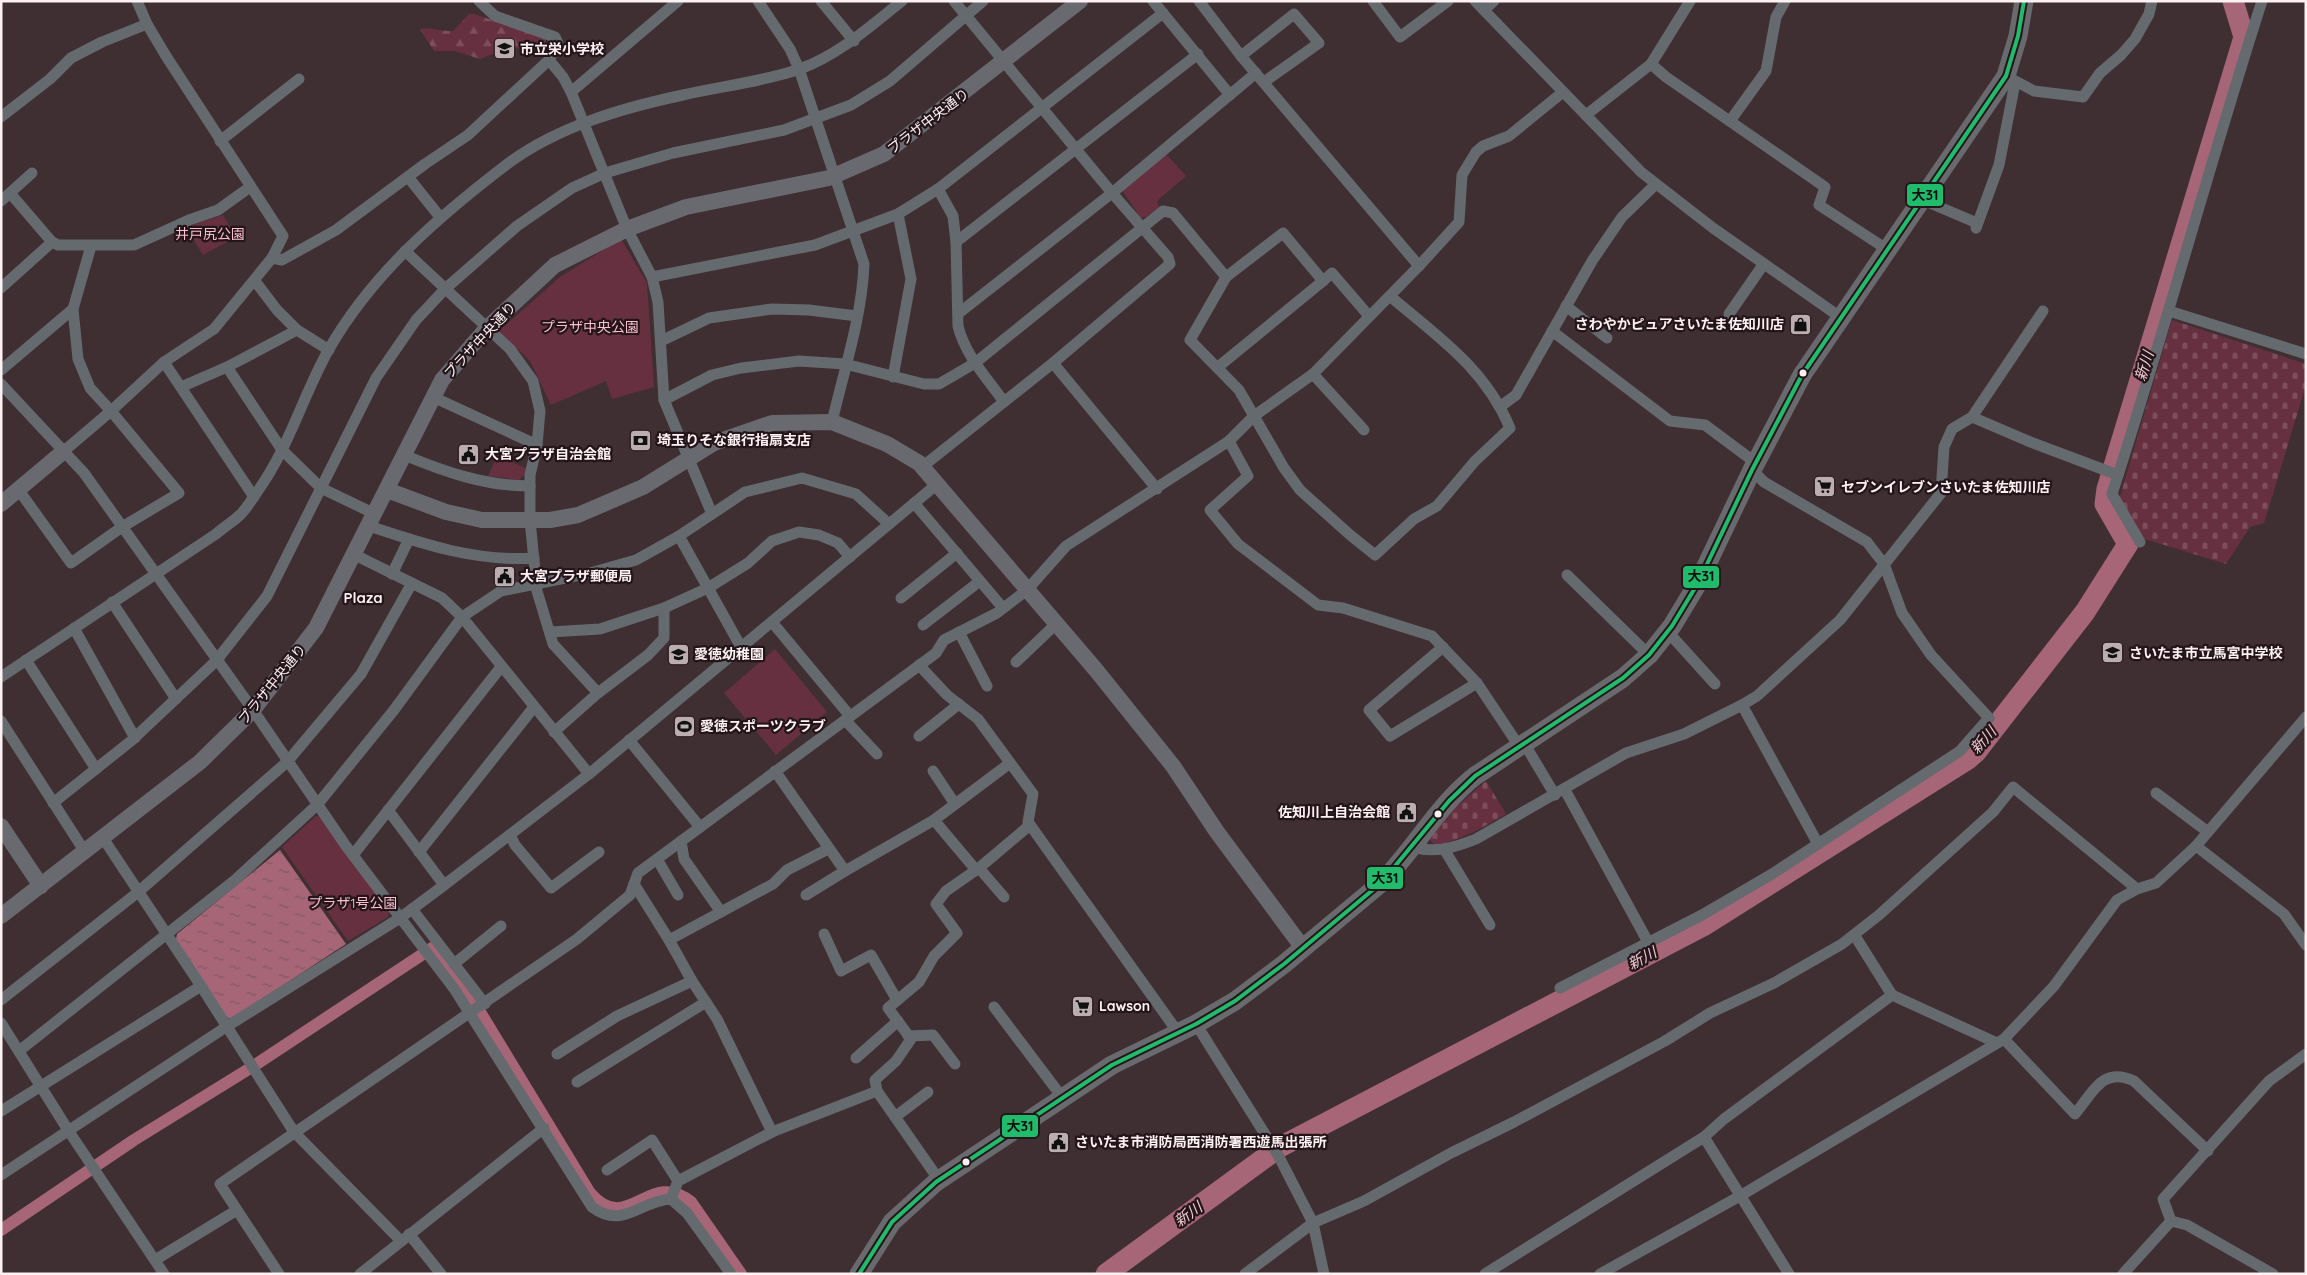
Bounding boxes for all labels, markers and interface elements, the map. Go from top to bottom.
school or university icon: 市立栄小学校 [492,37,516,61]
place label: 市立栄小学校 [520,40,604,58]
street label: プラザ中央通り [883,84,973,158]
line badge: 大31 [1906,183,1944,207]
text: 大31 [1912,186,1938,204]
park label: 井戸尻公園 [175,225,245,243]
street label: プラザ中央通り [440,298,520,382]
shop icon: さわやかピュアさいたま佐知川店 [1788,312,1812,336]
place label: さわやかピュアさいたま佐知川店 [1575,315,1784,333]
park label: プラザ中央公園 [541,318,639,336]
water label: 新川 [2131,347,2158,383]
unlabelled marker [1798,368,1808,378]
bank icon: 埼玉りそな銀行指扇支店 [629,428,653,452]
place label: 埼玉りそな銀行指扇支店 [657,431,811,449]
public building icon: 大宮プラザ自治会館 [457,442,481,466]
place label: 大宮プラザ自治会館 [485,445,611,463]
supermarket icon: セブンイレブンさいたま佐知川店 [1813,475,1837,499]
place label: セブンイレブンさいたま佐知川店 [1841,478,2051,496]
public building icon: 大宮プラザ郵便局 [492,564,516,588]
line badge: 大31 [1682,565,1720,589]
place label: 大宮プラザ郵便局 [520,567,632,585]
text: 大31 [1688,567,1714,585]
district label: Plaza [343,588,383,607]
street label: プラザ中央通り [234,640,310,728]
school or university icon: さいたま市立馬宮中学校 [2101,641,2125,665]
school or university icon: 愛徳幼稚園 [666,642,690,666]
place label: さいたま市立馬宮中学校 [2129,644,2283,662]
place label: 愛徳幼稚園 [694,645,764,663]
sports icon: 愛徳スポーツクラブ [672,714,696,738]
place label: 愛徳スポーツクラブ [700,717,826,735]
water label: 新川 [1966,721,2001,758]
public building icon: 佐知川上自治会館 [1394,800,1418,824]
place label: 佐知川上自治会館 [1278,803,1390,821]
unlabelled marker [1433,809,1443,819]
line badge: 大31 [1366,866,1404,890]
text: 大31 [1372,869,1398,887]
park label: プラザ1号公園 [308,894,398,912]
water label: 新川 [1624,942,1661,973]
supermarket icon: Lawson [1071,994,1095,1018]
place label: Lawson [1099,997,1150,1015]
line badge: 大31 [1001,1114,1039,1138]
text: 大31 [1007,1117,1033,1135]
public building icon: さいたま市消防局西消防署西遊馬出張所 [1047,1130,1071,1154]
place label: さいたま市消防局西消防署西遊馬出張所 [1075,1133,1327,1151]
unlabelled marker [961,1157,971,1167]
water label: 新川 [1170,1196,1207,1231]

